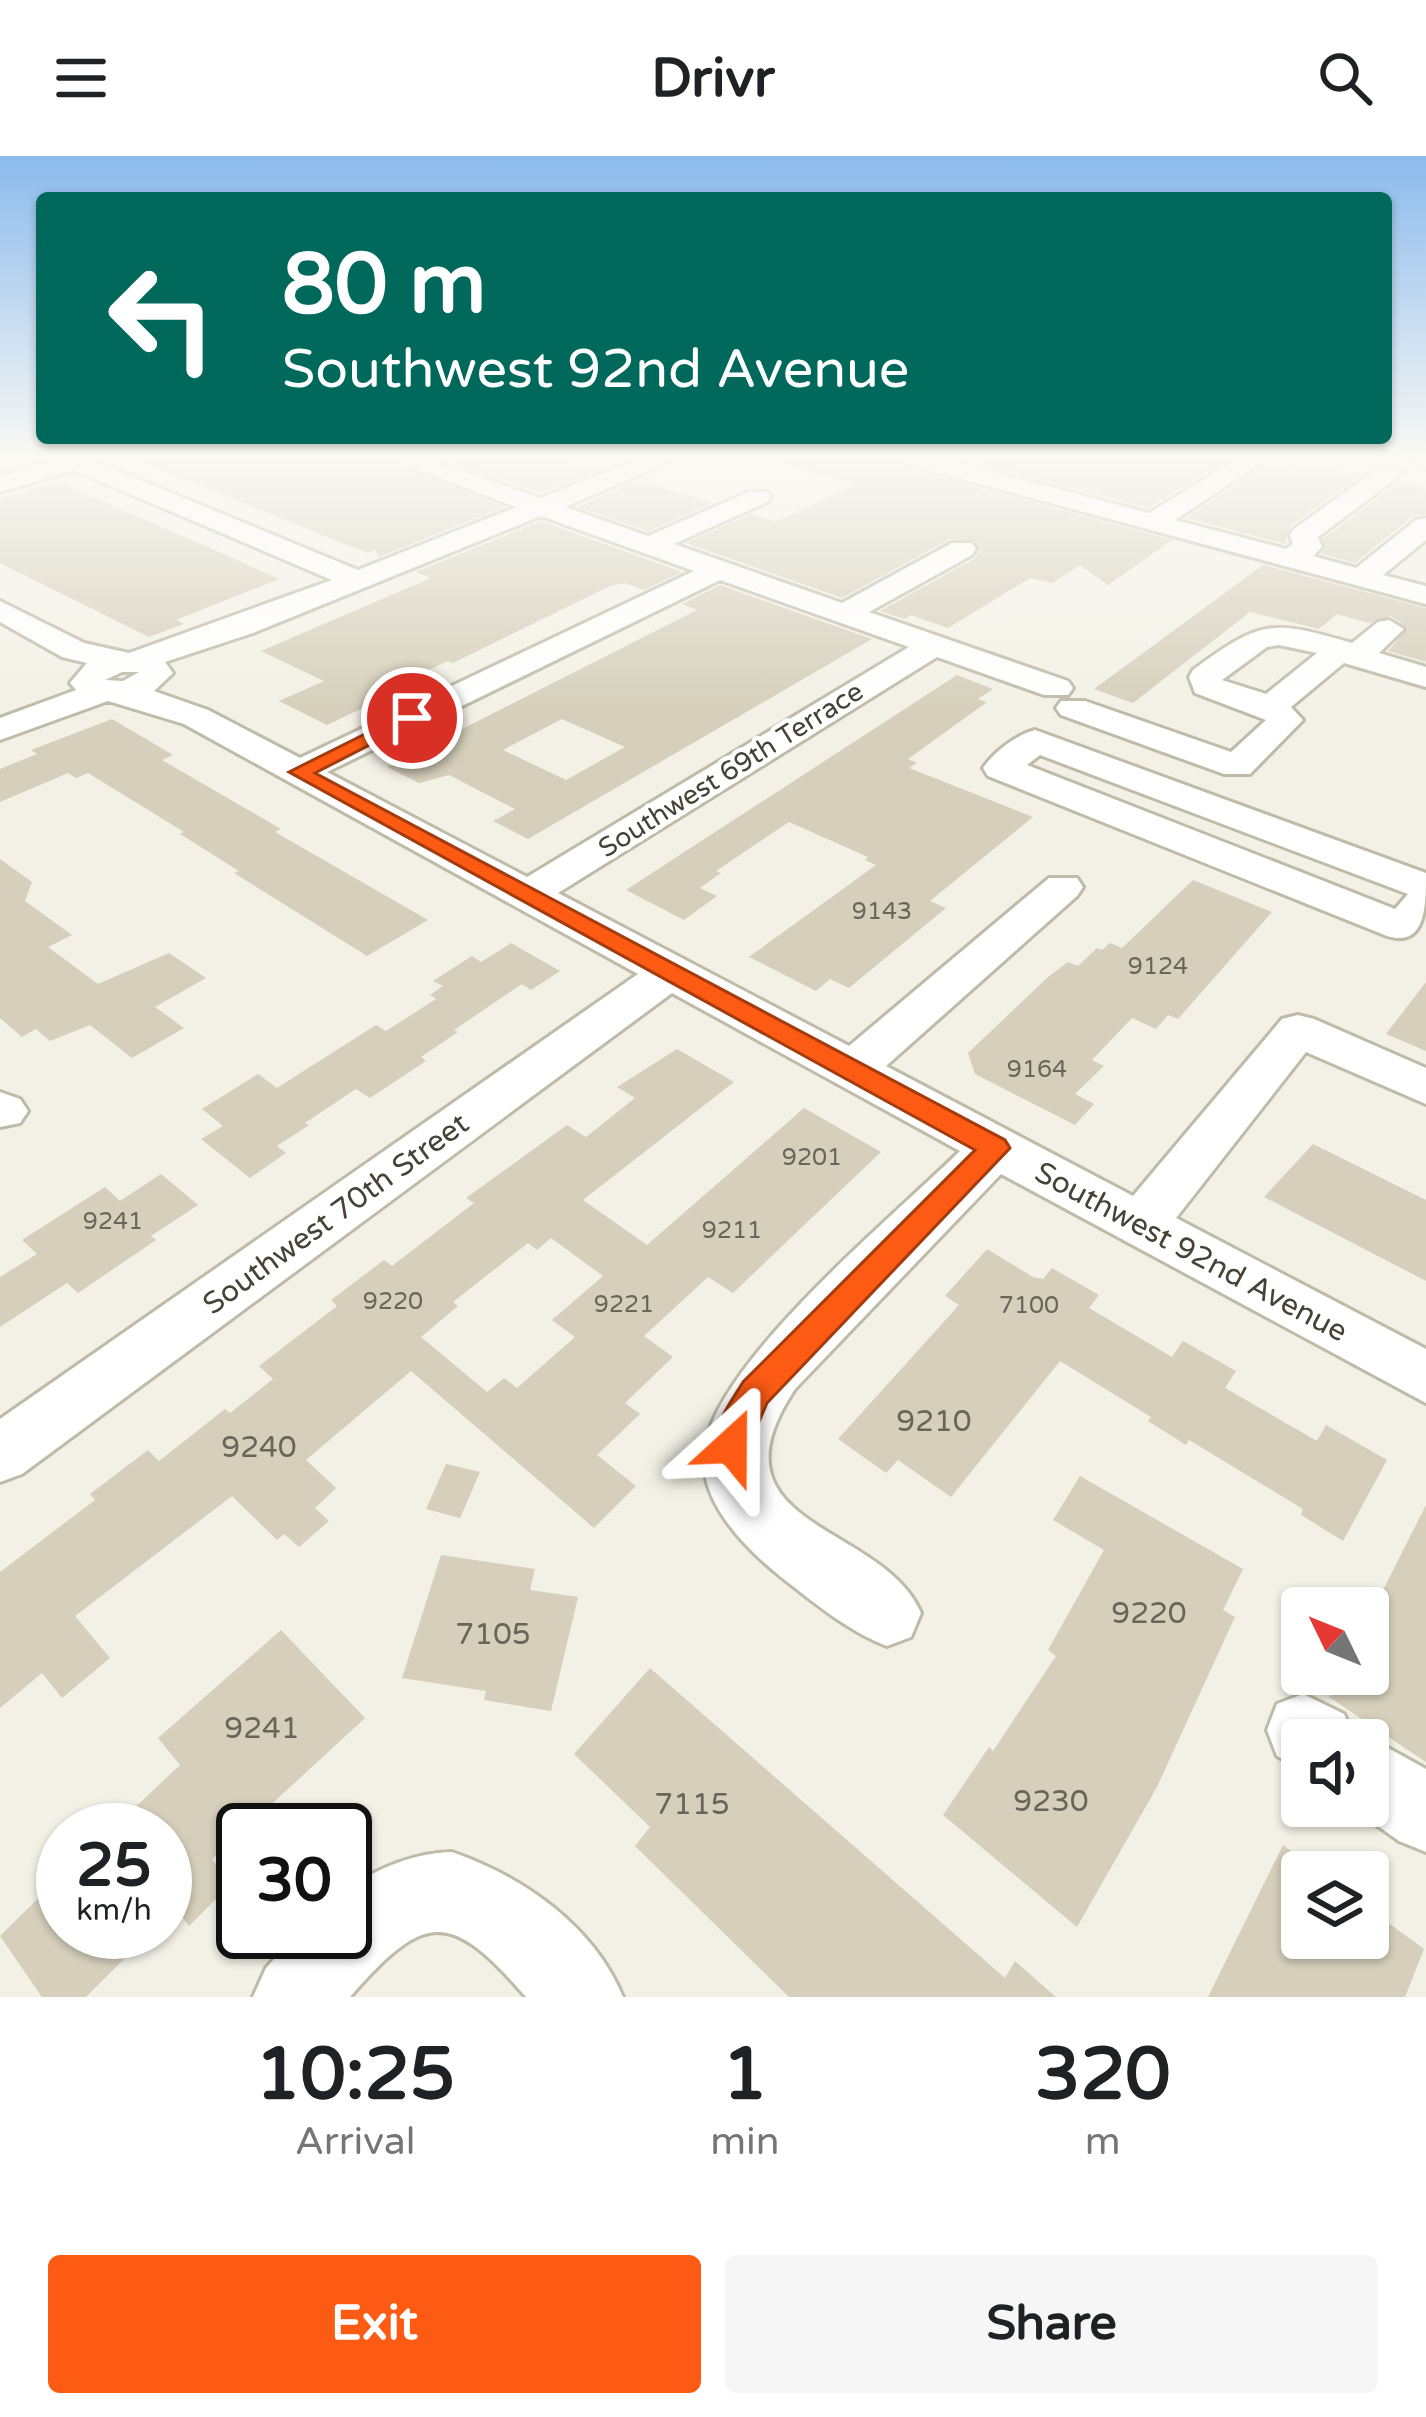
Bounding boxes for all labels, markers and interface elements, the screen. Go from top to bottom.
icon: menu [48,45,114,111]
icon: search [1312,45,1378,111]
text: Drivr [651,46,775,111]
text: 80 m [282,235,486,336]
icon: left [84,240,240,396]
text: Southwest 92nd Avenue [282,337,909,402]
pin [361,667,463,769]
street label: Southwest 69th Terrace [593,675,869,865]
icon: arrive [379,685,445,751]
house number: 9143 [852,897,912,926]
house number: 9124 [1128,952,1188,981]
house number: 9164 [1007,1055,1067,1084]
street label: Southwest 70th Street [196,1105,476,1323]
house number: 9201 [782,1143,842,1172]
street label: Southwest 92nd Avenue [1028,1154,1354,1350]
house number: 9241 [83,1207,143,1236]
house number: 9211 [702,1216,762,1245]
house number: 9220 [363,1287,423,1316]
house number: 9221 [594,1290,654,1319]
house number: 7100 [999,1291,1059,1320]
position arrow [668,1383,794,1509]
house number: 9210 [896,1403,972,1440]
house number: 9240 [221,1429,297,1466]
north arrow [1281,1587,1389,1695]
map controls [1281,1587,1389,1959]
house number: 9220 [1111,1595,1187,1632]
house number: 7105 [455,1616,531,1653]
house number: 9241 [224,1710,300,1747]
button: sound [1281,1719,1389,1827]
house number: 9230 [1013,1783,1089,1820]
house number: 7115 [654,1786,730,1823]
speed limit sign: 30 [216,1803,372,1959]
text: 25 [76,1830,152,1902]
button: layers [1281,1851,1389,1959]
text: km/h [76,1892,152,1929]
text: 10:25 [255,2032,455,2119]
text: 1 [722,2032,768,2119]
text: 320 [1035,2032,1171,2119]
text: Arrival [295,2118,415,2165]
text: min [710,2118,780,2165]
text: m [1085,2118,1121,2165]
button: Exit [48,2255,701,2393]
button: Share [725,2255,1378,2393]

